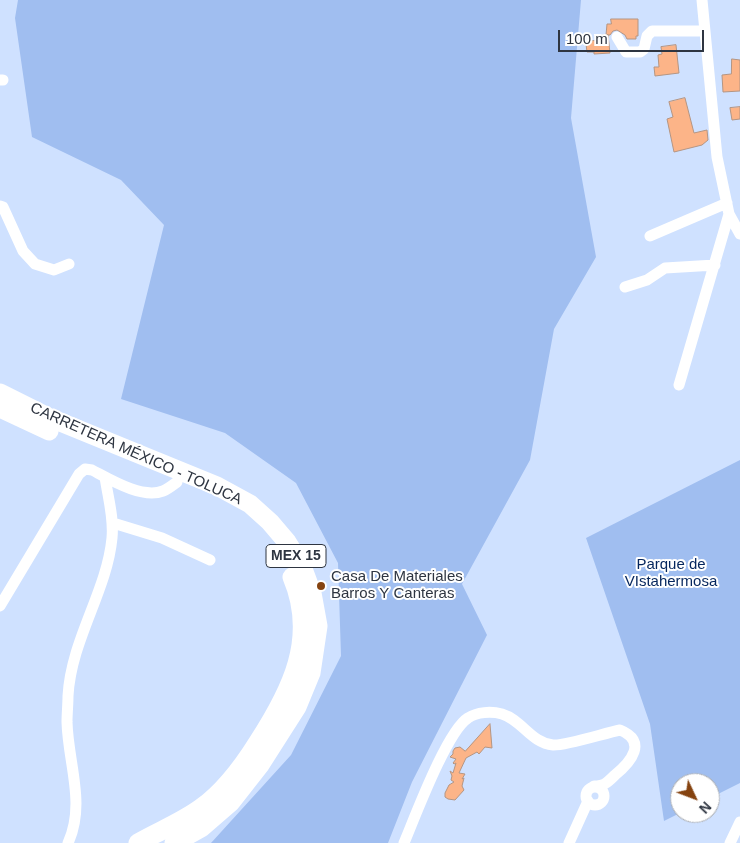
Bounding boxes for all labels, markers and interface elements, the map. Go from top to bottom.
scale bar [560,20,706,52]
text: 100 m [566,30,608,47]
street label: CARRETERA MÉXICO - TOLUCA [27,399,245,509]
road number: MEX 15 [266,544,326,568]
park label: Parque de VIstahermosa [625,556,717,591]
place label: Casa De Materiales Barros Y Canteras [331,568,463,603]
marker: Casa De Materiales Barros Y Canteras [315,580,327,592]
north arrow [670,773,720,823]
text: N [696,798,715,817]

